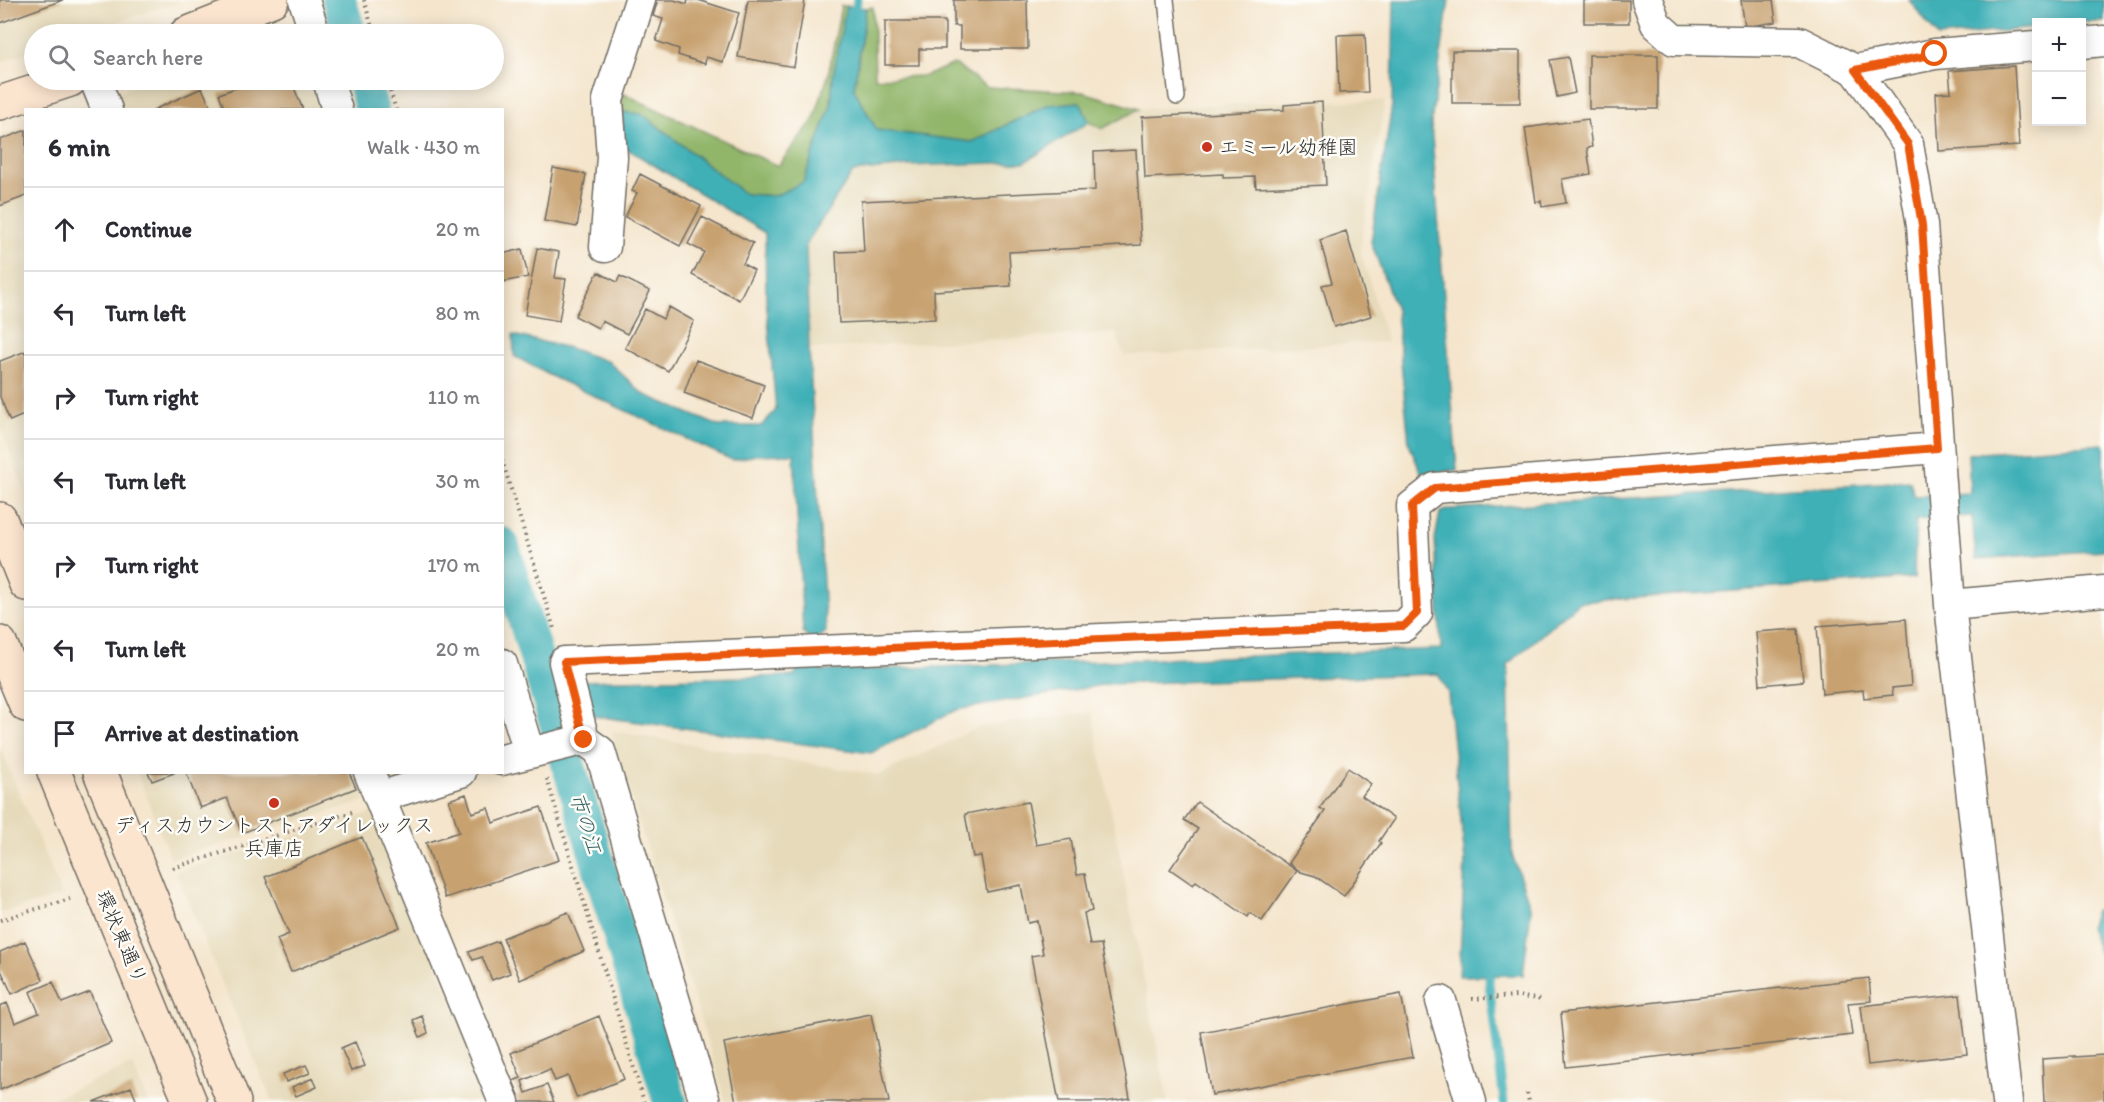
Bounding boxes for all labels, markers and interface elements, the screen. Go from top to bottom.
map controls [2032,18,2086,126]
button: + [2032,18,2086,72]
search box [24,24,504,90]
route start [1921,40,1947,66]
icon: search [45,41,78,74]
text: Search here [93,44,203,71]
button: − [2032,72,2086,126]
text: 6 min [48,131,110,163]
text: Walk · 430 m [367,135,480,159]
place label: エミール幼稚園 [1219,135,1357,159]
marker: エミール幼稚園 [1200,140,1214,154]
icon: ahead [48,213,81,246]
text: Continue [105,216,192,243]
text: 20 m [436,217,480,241]
icon: left [48,297,81,330]
text: Turn left [105,300,186,327]
text: 80 m [435,301,480,325]
icon: right [48,381,81,414]
text: Turn right [105,384,199,411]
text: 110 m [428,385,480,409]
icon: left [48,465,81,498]
text: Turn left [105,468,186,495]
text: 30 m [435,469,480,493]
icon: right [48,549,81,582]
text: Turn right [105,552,199,579]
text: 170 m [427,553,480,577]
icon: left [48,633,81,666]
text: Turn left [105,636,186,663]
text: 20 m [436,637,480,661]
icon: arrive [48,717,81,750]
text: Arrive at destination [105,720,299,747]
route end [570,726,596,752]
water label: 市の江 [565,789,608,858]
marker: ディスカウントストアダイレックス 兵庫店 [267,796,281,810]
place label: ディスカウントストアダイレックス 兵庫店 [115,813,433,860]
street label: 環状東通り [91,886,153,988]

